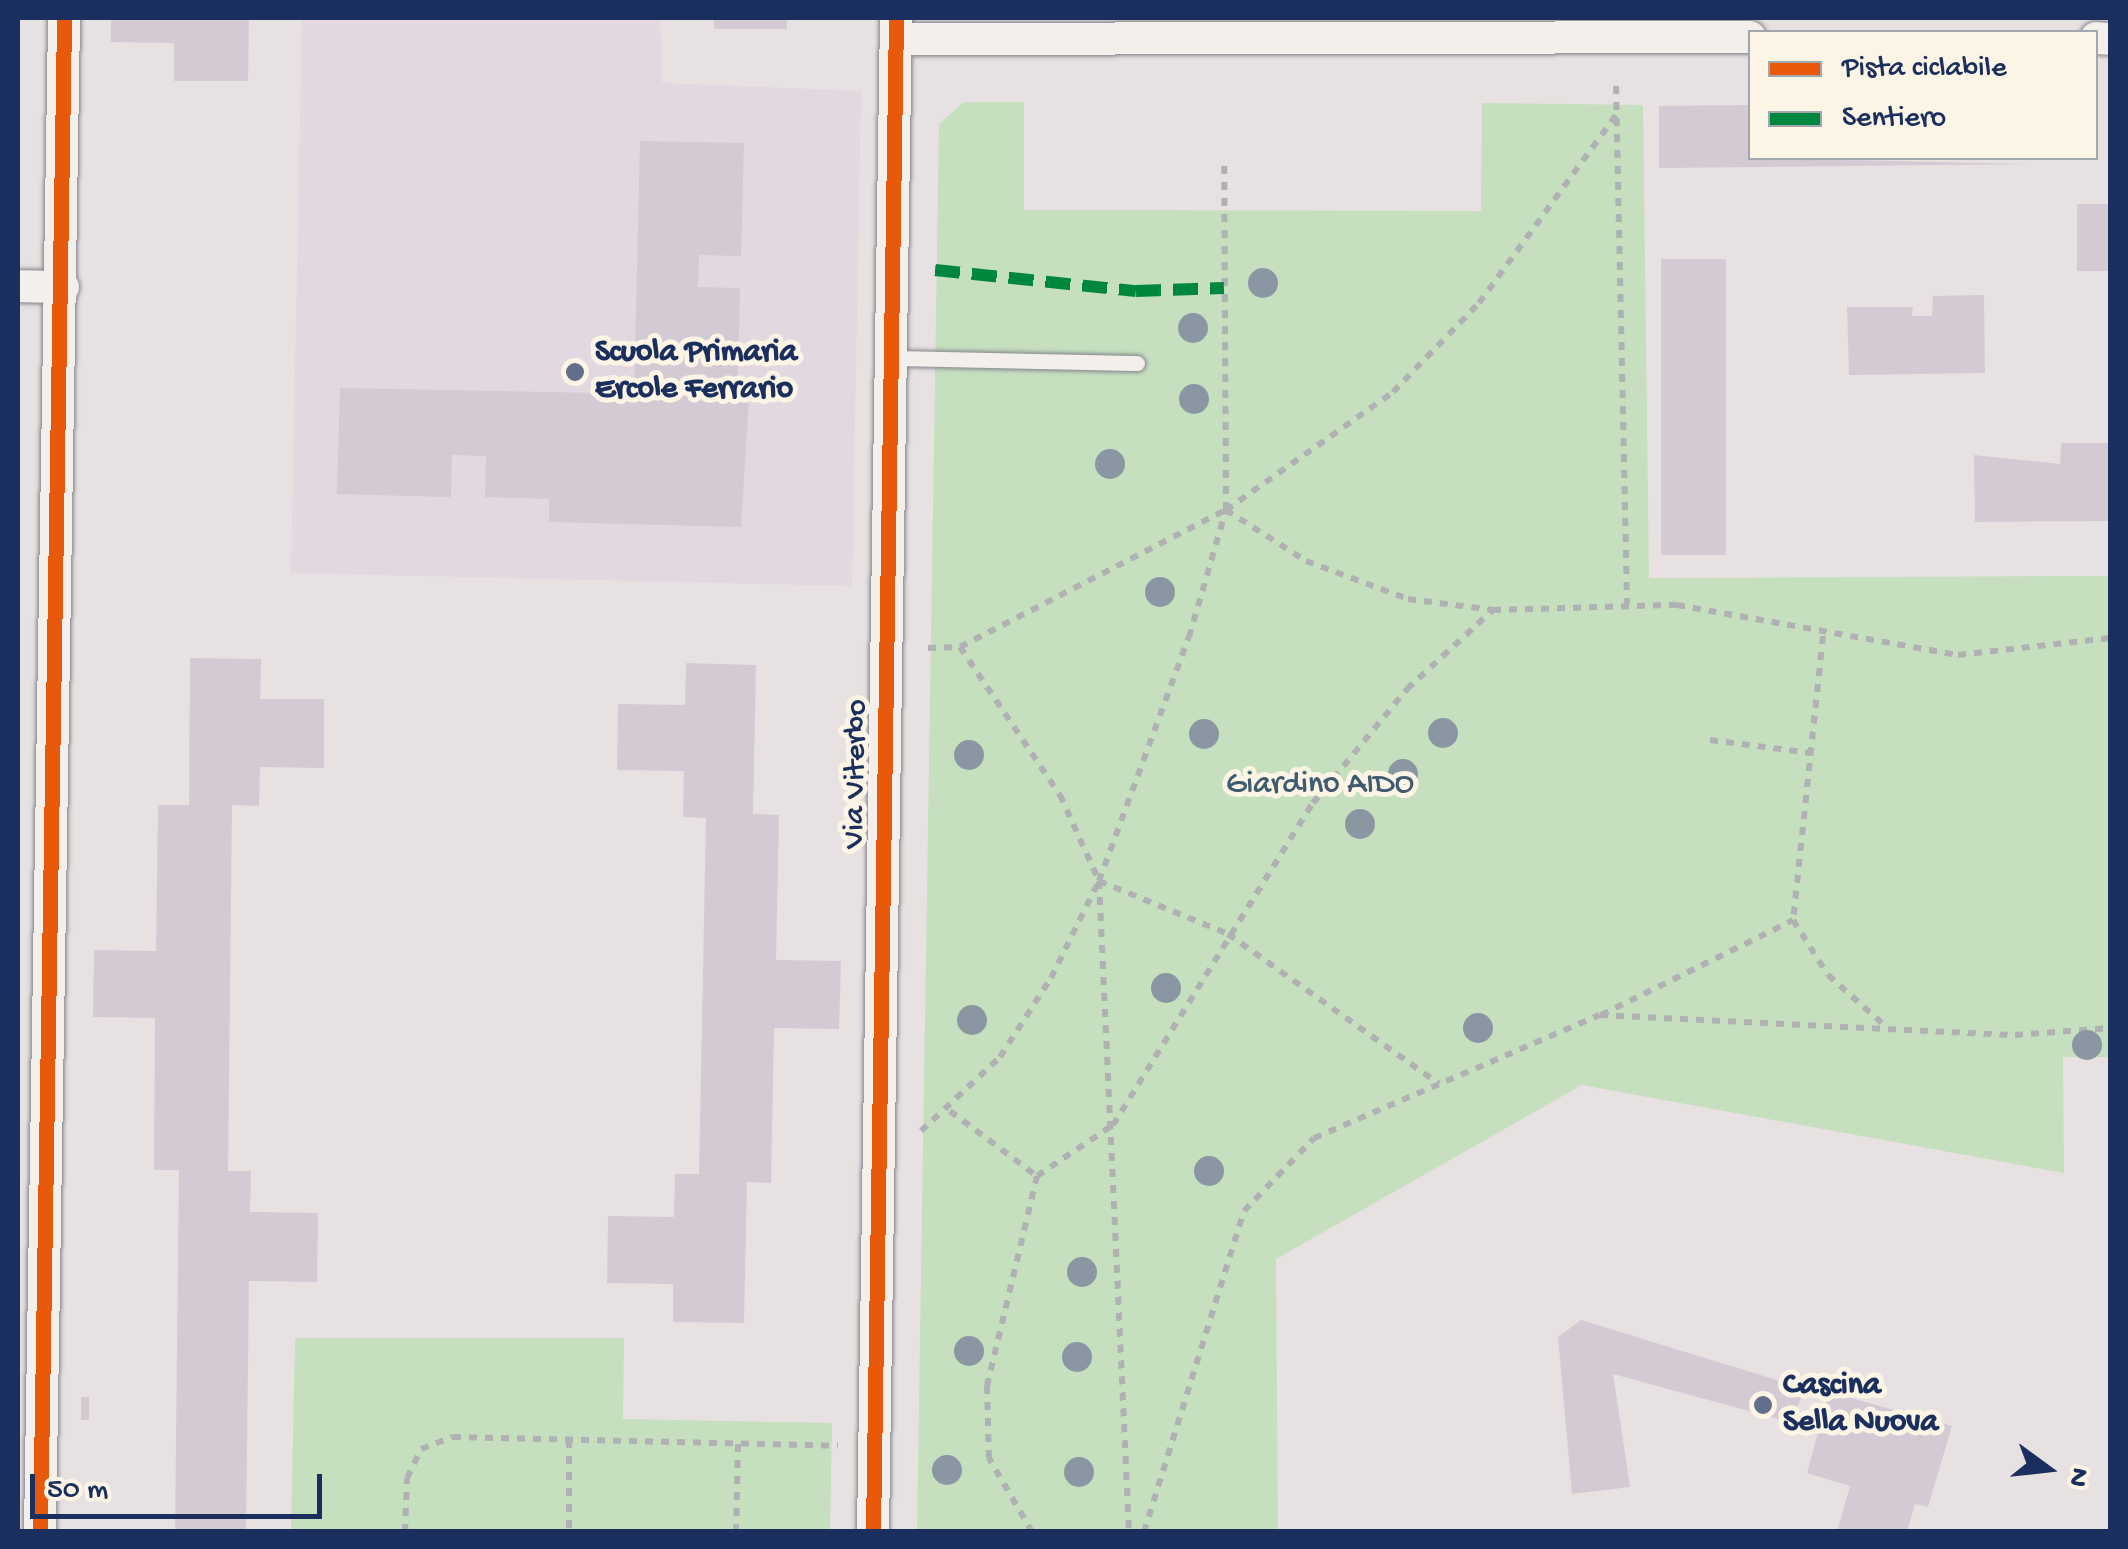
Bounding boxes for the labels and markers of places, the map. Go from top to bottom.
place label: Scuola Primaria Ercole Ferrario [595,335,797,410]
marker: Scuola Primaria Ercole Ferrario [564,361,586,383]
place label: Cascina Sella Nuova [1783,1368,1938,1443]
marker: Cascina Sella Nuova [1752,1394,1774,1416]

